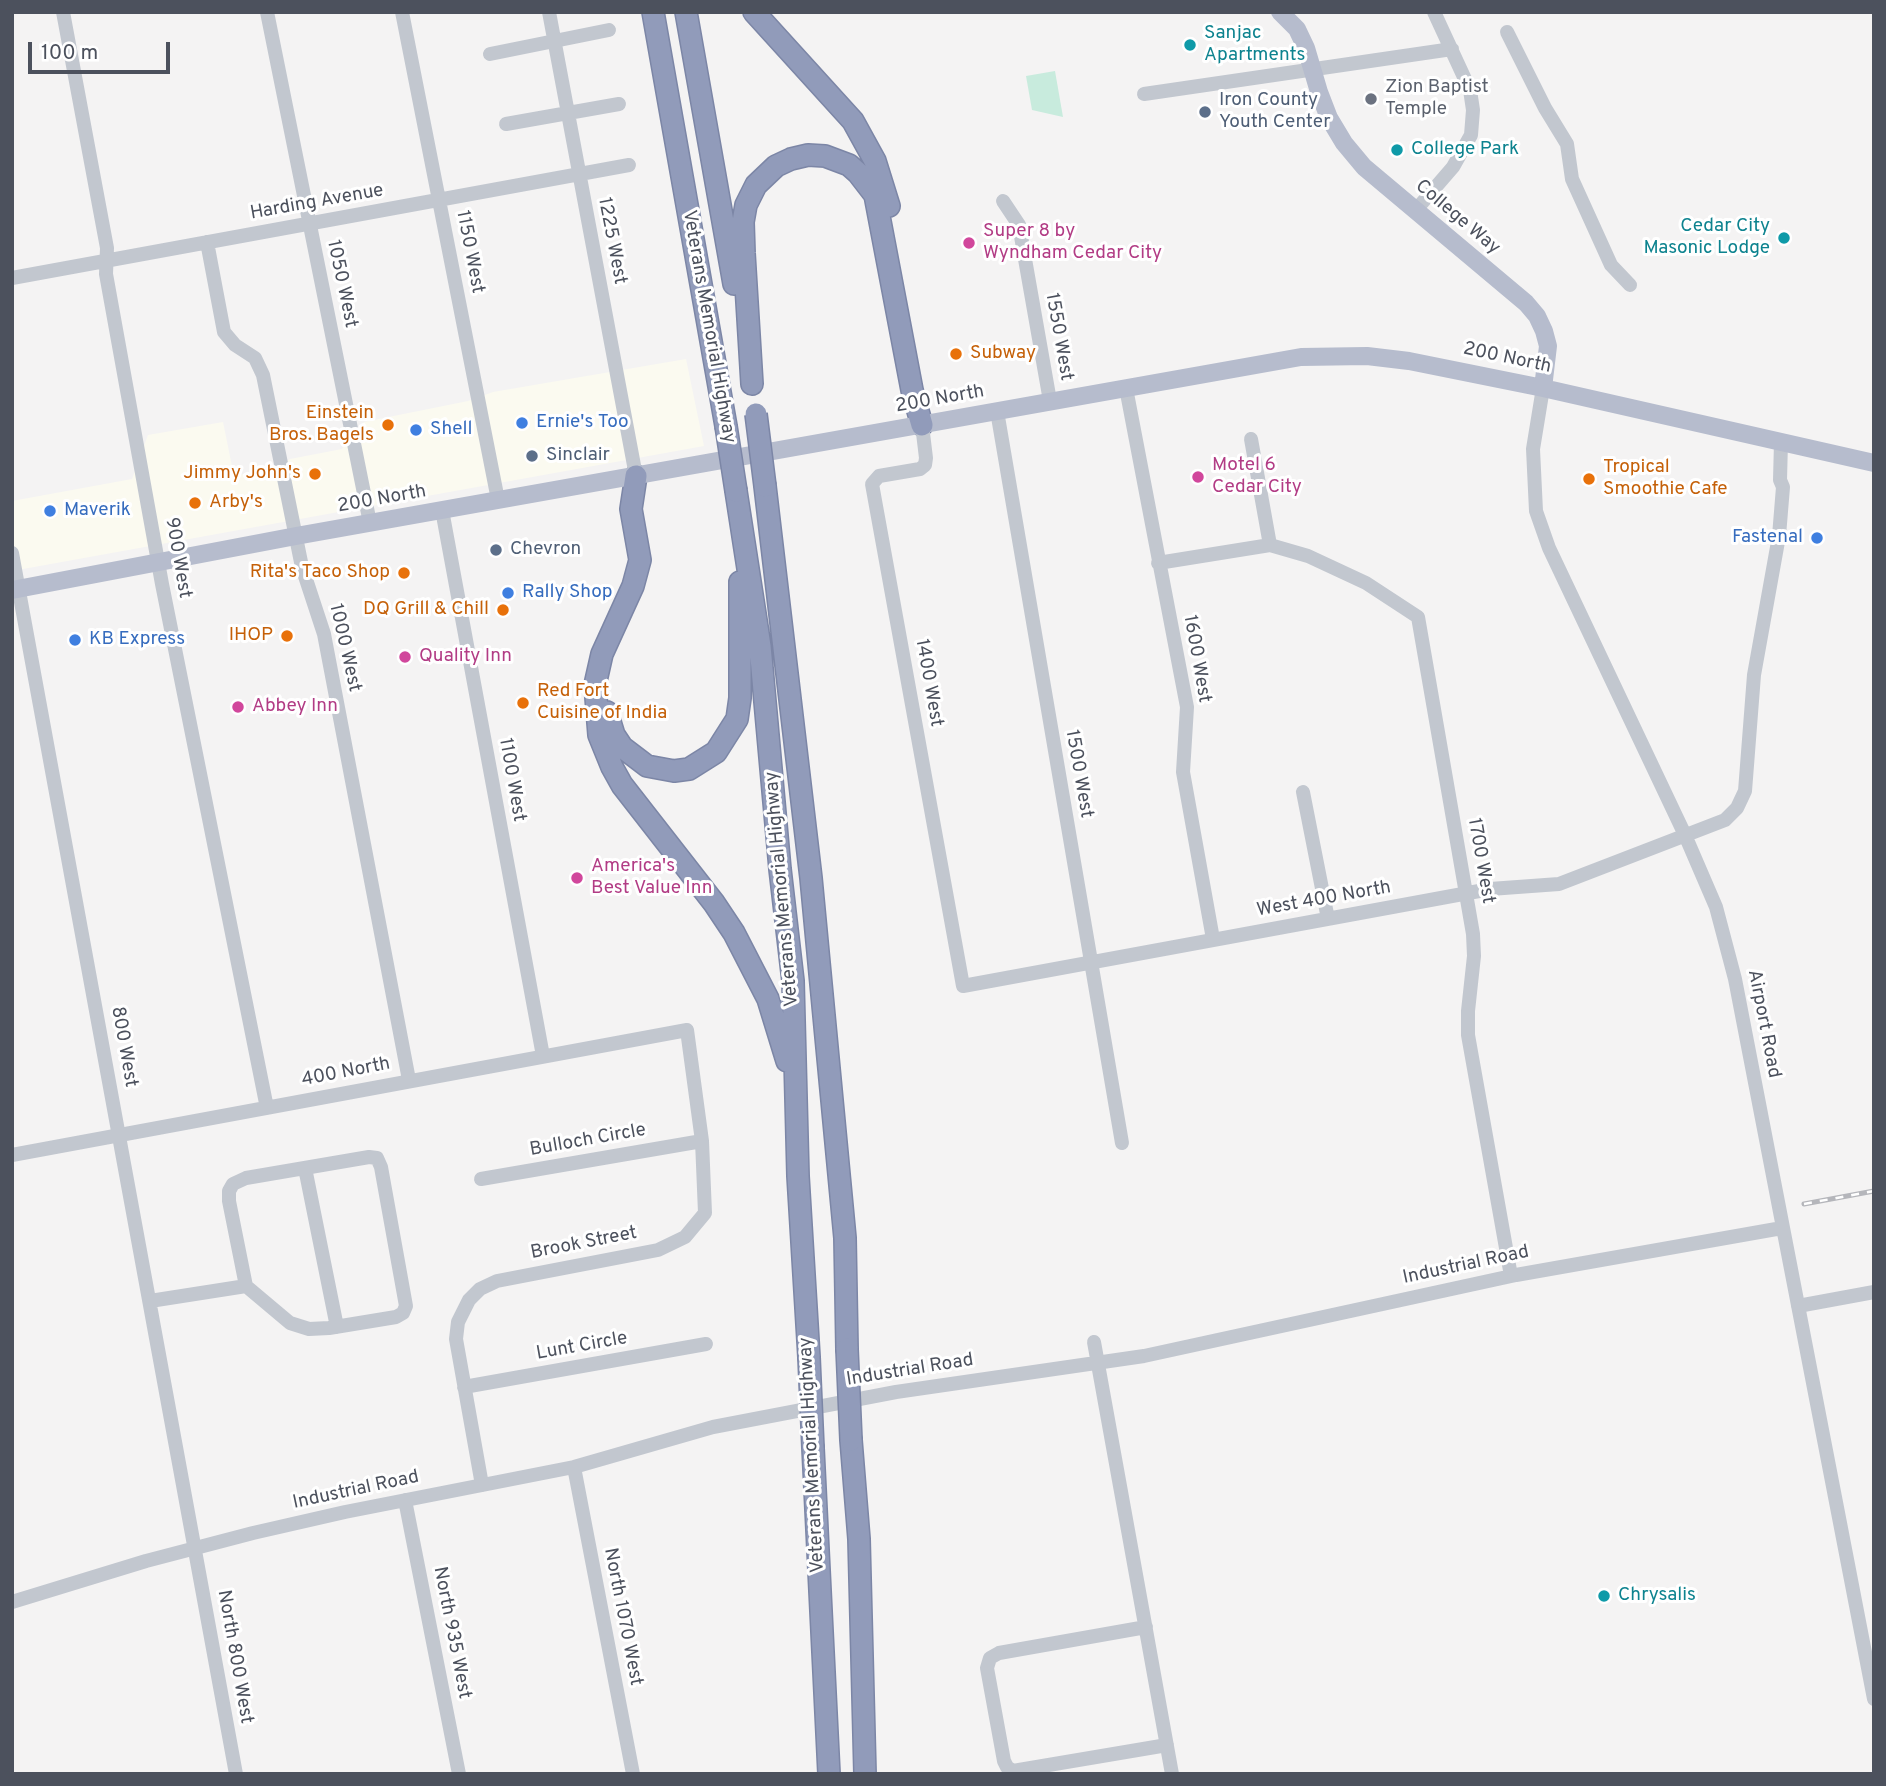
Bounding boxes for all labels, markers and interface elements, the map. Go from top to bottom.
place label: Sanjac Apartments [1204,23,1305,67]
scale bar [32,28,173,72]
marker: Sanjac Apartments [1182,37,1198,53]
text: 100 m [41,40,98,67]
place label: Zion Baptist Temple [1385,77,1489,121]
place label: Iron County Youth Center [1219,90,1331,134]
marker: Zion Baptist Temple [1363,91,1379,107]
marker: Iron County Youth Center [1197,104,1213,120]
place label: College Park [1411,139,1519,161]
marker: College Park [1389,142,1405,158]
street label: College Way [1410,176,1504,260]
street label: Harding Avenue [249,180,385,226]
street label: 1225 West [591,196,631,286]
street label: 1150 West [450,209,488,295]
street label: Veterans Memorial Highway [676,209,740,445]
place label: Cedar City Masonic Lodge [1644,216,1770,260]
place label: Super 8 by Wyndham Cedar City [983,221,1162,265]
marker: Cedar City Masonic Lodge [1776,230,1792,246]
marker: Super 8 by Wyndham Cedar City [961,235,977,251]
street label: 1050 West [321,238,361,330]
street label: 1550 West [1039,291,1077,383]
street label: 200 North [1461,339,1553,379]
place label: Subway [970,343,1036,365]
marker: Subway [948,346,964,362]
street label: 200 North [894,381,986,419]
place label: Einstein Bros. Bagels [269,403,374,447]
place label: Ernie's Too [536,412,629,434]
marker: Ernie's Too [514,415,530,431]
marker: Einstein Bros. Bagels [380,417,396,433]
place label: Shell [430,419,473,441]
marker: Shell [408,422,424,438]
place label: Sinclair [546,445,610,467]
marker: Sinclair [524,448,540,464]
place label: Motel 6 Cedar City [1212,455,1302,499]
place label: Tropical Smoothie Cafe [1603,457,1727,501]
place label: Jimmy John's [183,463,301,485]
marker: Jimmy John's [307,466,323,482]
marker: Motel 6 Cedar City [1190,469,1206,485]
marker: Tropical Smoothie Cafe [1581,471,1597,487]
street label: 200 North [336,481,428,519]
place label: Arby's [209,492,263,514]
marker: Arby's [187,495,203,511]
place label: Maverik [64,500,131,522]
marker: Maverik [42,503,58,519]
street label: 900 West [159,516,195,600]
place label: Fastenal [1732,527,1803,549]
marker: Fastenal [1809,530,1825,546]
place label: Chevron [510,539,581,561]
marker: Chevron [488,542,504,558]
place label: Rita's Taco Shop [250,562,390,584]
marker: Rita's Taco Shop [396,565,412,581]
place label: Rally Shop [522,582,613,604]
marker: Rally Shop [500,585,516,601]
place label: DQ Grill & Chill [363,599,489,621]
street label: 1000 West [323,602,365,694]
marker: DQ Grill & Chill [495,602,511,618]
street label: 1600 West [1177,613,1215,705]
place label: IHOP [229,625,273,647]
marker: IHOP [279,628,295,644]
place label: KB Express [89,629,185,651]
marker: KB Express [67,632,83,648]
street label: 1400 West [909,637,947,729]
place label: Quality Inn [419,646,512,668]
marker: Quality Inn [397,649,413,665]
place label: Red Fort Cuisine of India [537,681,667,725]
marker: Red Fort Cuisine of India [515,695,531,711]
place label: Abbey Inn [252,696,338,718]
marker: Abbey Inn [230,699,246,715]
street label: 1500 West [1059,728,1097,820]
street label: 1100 West [492,736,530,824]
street label: Veterans Memorial Highway [761,770,805,1008]
street label: 1700 West [1461,816,1499,906]
place label: America's Best Value Inn [591,856,712,900]
marker: America's Best Value Inn [569,870,585,886]
street label: West 400 North [1255,877,1393,923]
street label: Airport Road [1741,968,1785,1080]
street label: 800 West [105,1005,141,1089]
street label: 400 North [300,1053,392,1093]
street label: Bulloch Circle [528,1120,648,1162]
street label: Brook Street [529,1223,639,1265]
street label: Industrial Road [1401,1242,1531,1290]
street label: Lunt Circle [535,1328,629,1366]
street label: Veterans Memorial Highway [795,1336,831,1574]
street label: Industrial Road [845,1350,975,1392]
street label: Industrial Road [291,1467,421,1515]
street label: North 1070 West [597,1546,647,1688]
street label: North 935 West [427,1565,475,1701]
place label: Chrysalis [1618,1585,1696,1607]
street label: North 800 West [211,1588,257,1726]
marker: Chrysalis [1596,1588,1612,1604]

